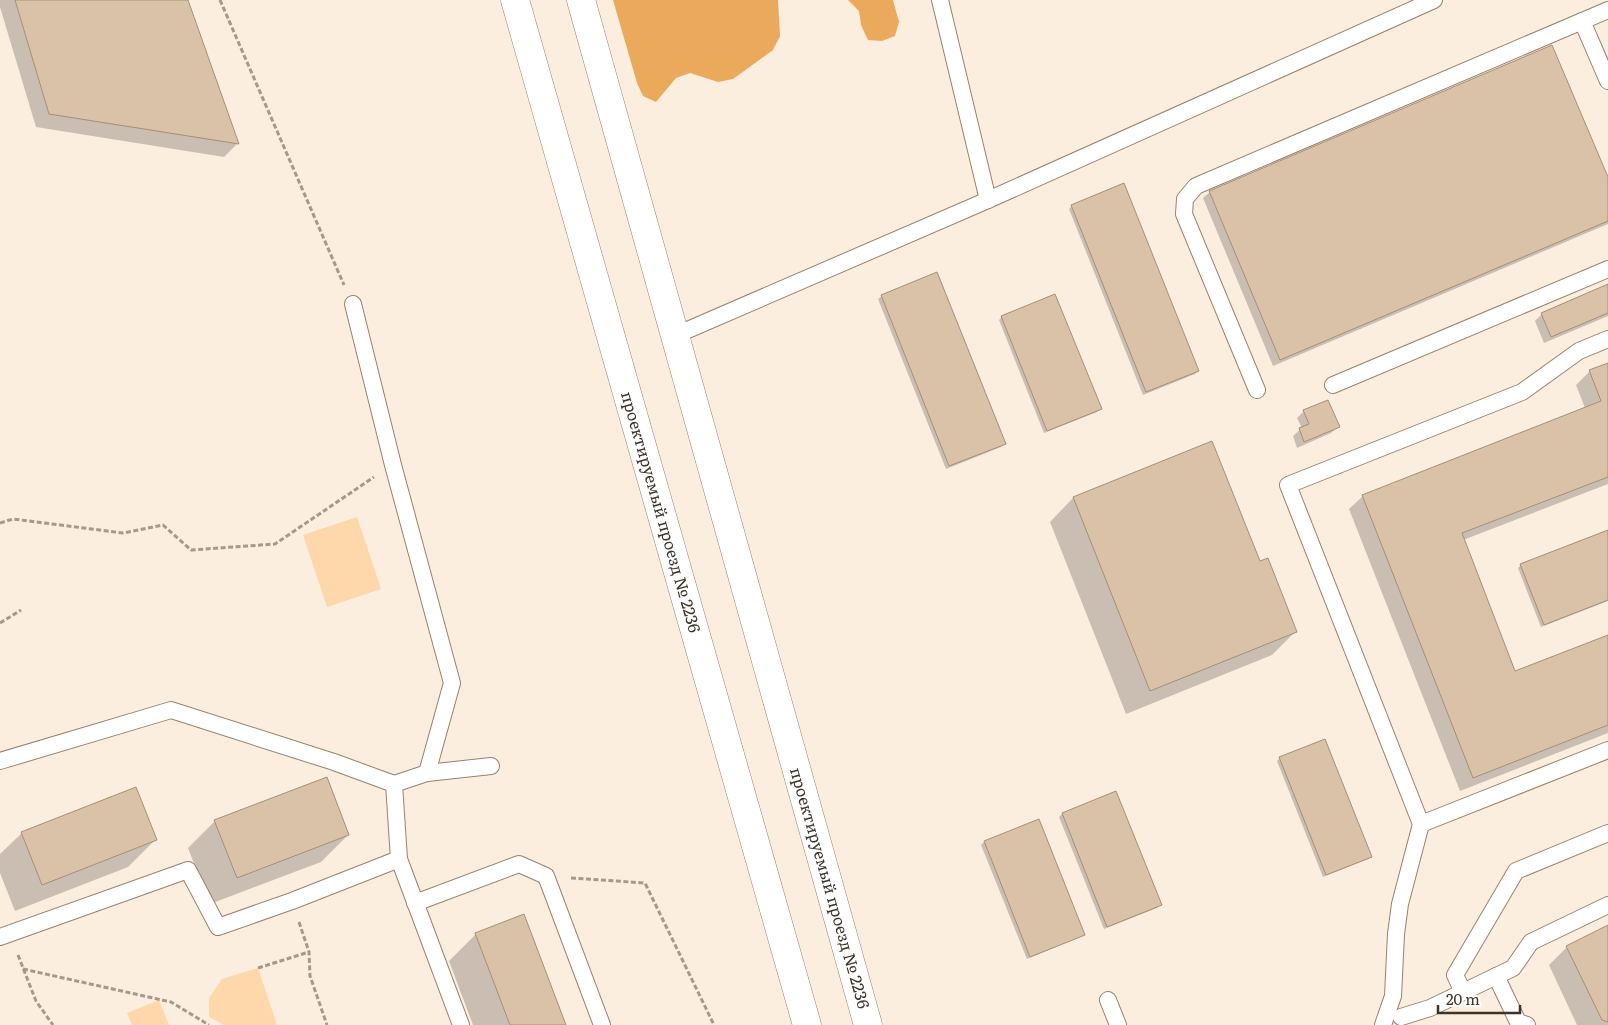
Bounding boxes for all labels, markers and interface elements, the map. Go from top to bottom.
street label: проектируемый проезд № 2236 [616,388,708,636]
street label: проектируемый проезд № 2236 [785,764,877,1012]
scale bar [1438,982,1520,1014]
text: 20 m [1446,987,1480,1010]

